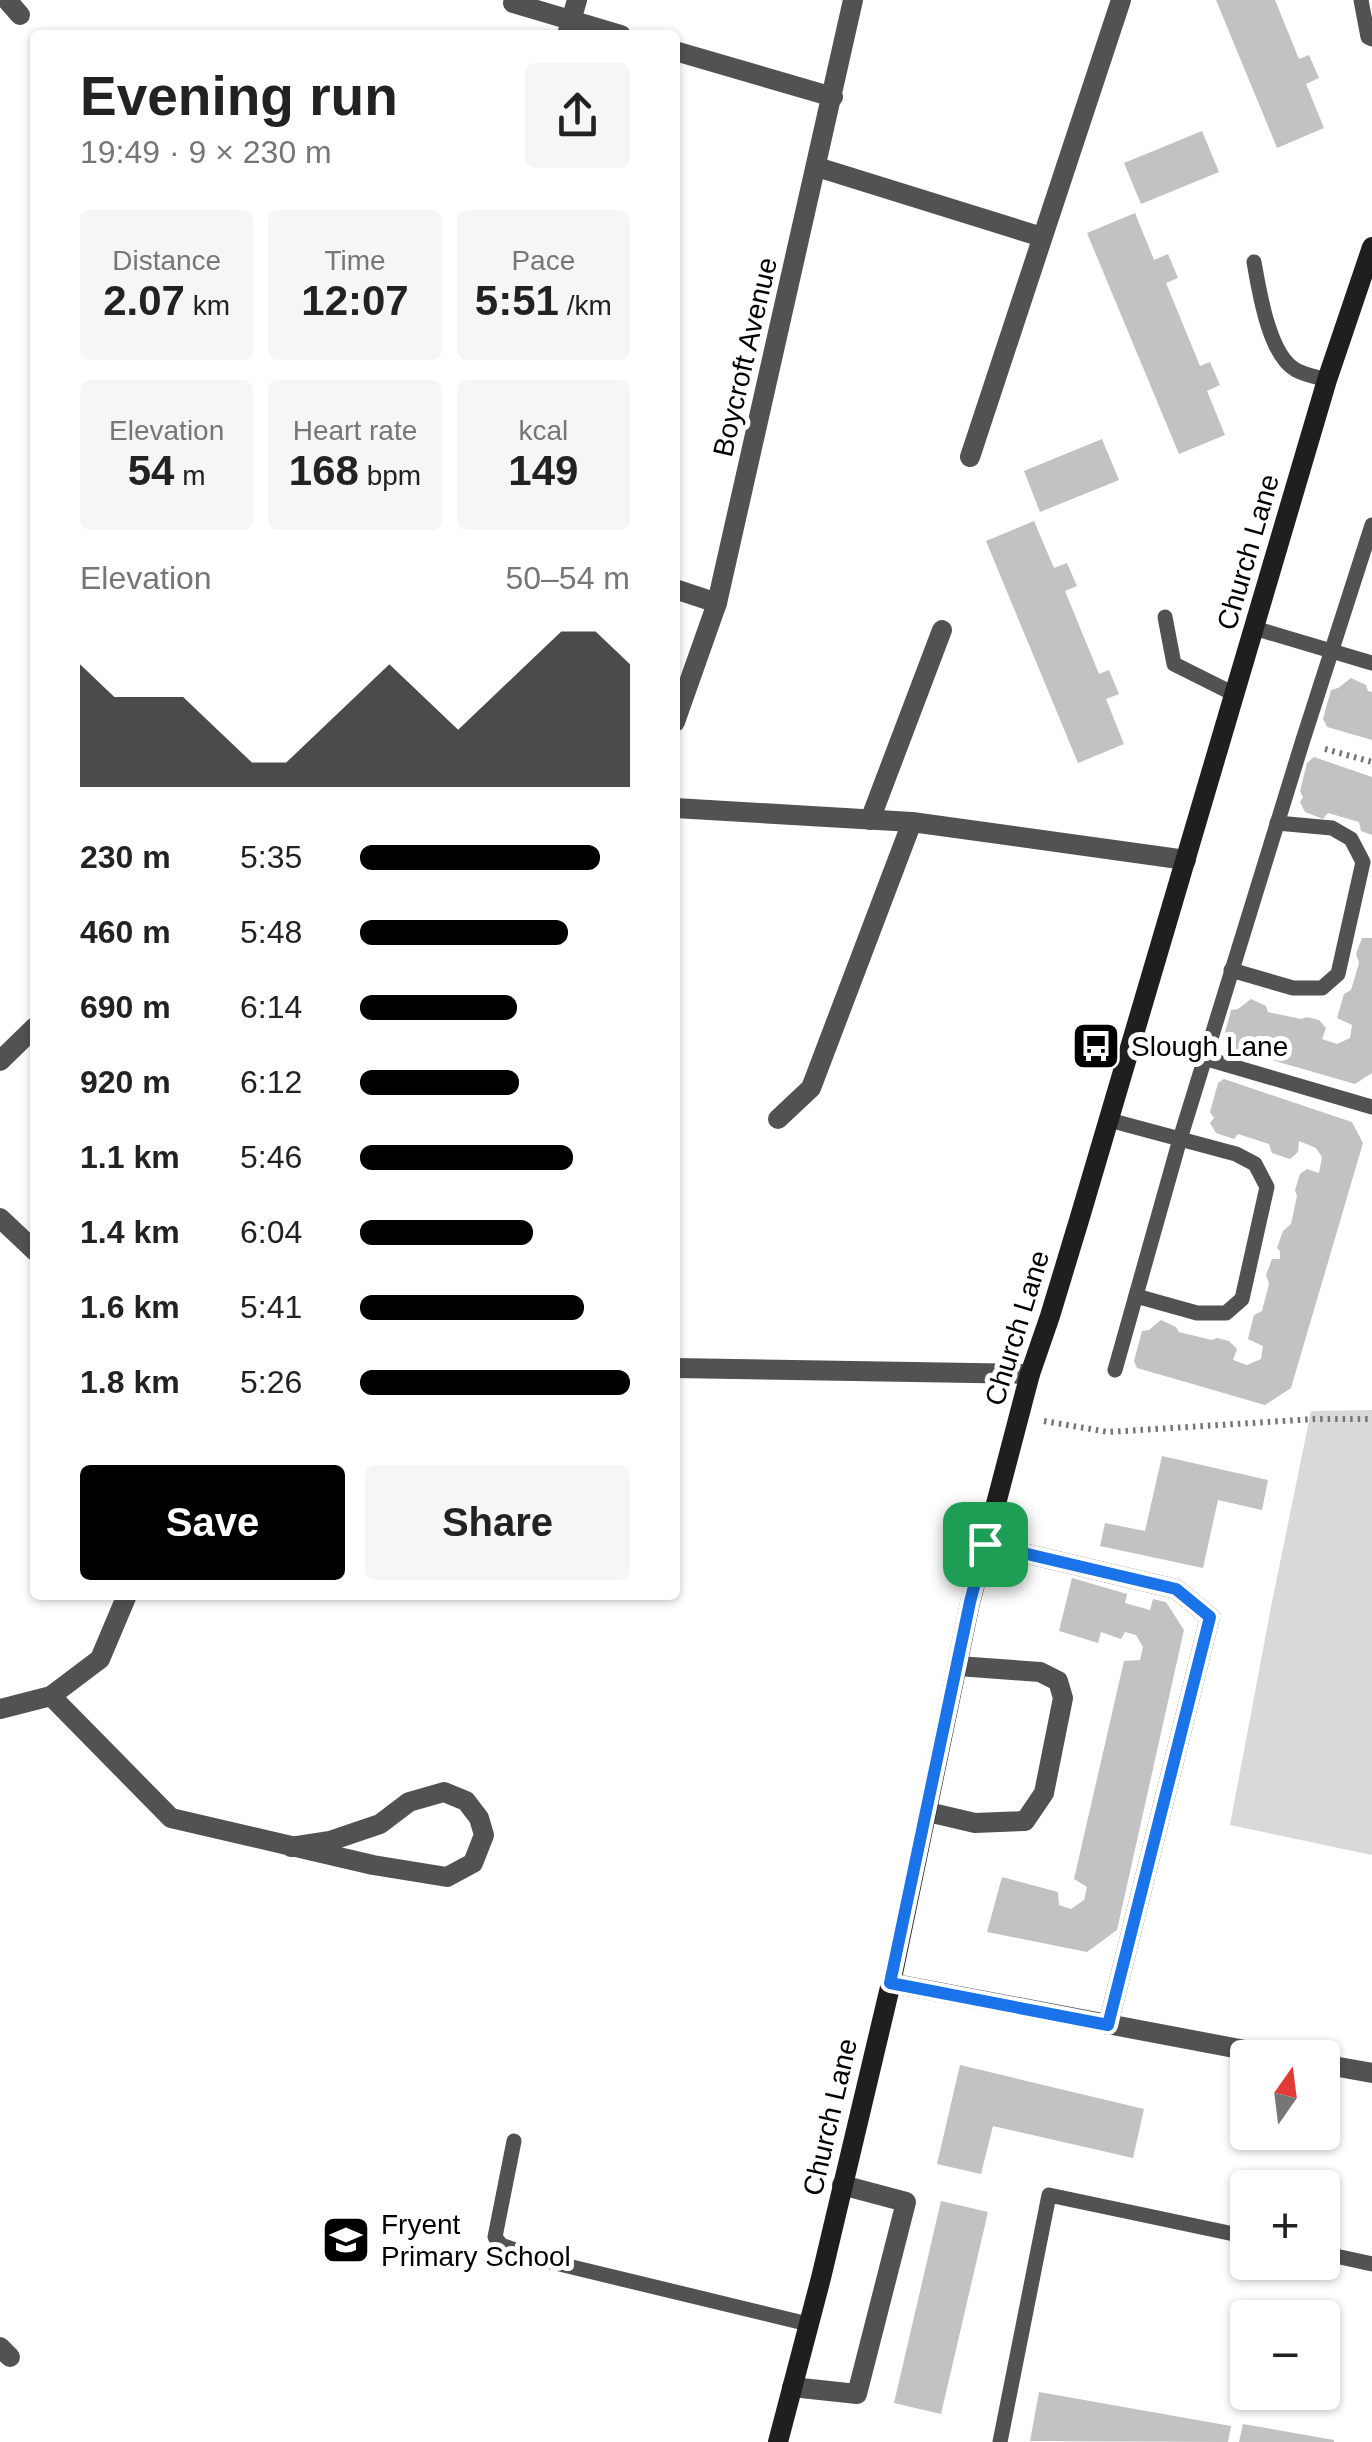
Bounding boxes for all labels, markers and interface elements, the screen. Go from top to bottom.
button: share [525,63,630,168]
text: Evening run [80,65,398,127]
text: 19:49 · 9 × 230 m [80,134,332,170]
text: Distance [112,245,221,276]
text: Time [324,245,386,276]
text: Pace [511,245,575,276]
street label: Boycroft Avenue [707,254,783,460]
text: 2.07 [103,277,185,324]
text: 12:07 [301,277,409,324]
text: 5:51 [475,277,559,324]
text: km [185,290,230,321]
text: /km [559,290,612,321]
text: Elevation [109,415,224,446]
text: Heart rate [293,415,417,446]
text: kcal [518,415,568,446]
text: 54 [128,447,174,494]
text: 168 [289,447,359,494]
text: 149 [508,447,578,494]
text: m [174,460,206,491]
text: bpm [359,460,421,491]
street label: Church Lane [1211,471,1285,633]
text: Elevation [80,560,212,596]
text: 50–54 m [505,560,630,596]
text: 230 m [80,839,171,875]
text: 5:35 [240,839,302,875]
text: 460 m [80,914,171,950]
text: 5:48 [240,914,302,950]
text: 690 m [80,989,171,1025]
text: 6:14 [240,989,302,1025]
bus stop icon: Slough Lane [1070,1020,1122,1072]
place label: Slough Lane [1131,1031,1288,1062]
text: 920 m [80,1064,171,1100]
text: 6:12 [240,1064,302,1100]
text: 1.1 km [80,1139,180,1175]
text: 5:46 [240,1139,302,1175]
text: 1.4 km [80,1214,180,1250]
text: 6:04 [240,1214,302,1250]
street label: Church Lane [979,1247,1055,1409]
text: 1.6 km [80,1289,180,1325]
text: 5:41 [240,1289,302,1325]
text: 1.8 km [80,1364,180,1400]
text: 5:26 [240,1364,302,1400]
button: Save [80,1465,345,1580]
button: Share [365,1465,630,1580]
pin [943,1502,1028,1587]
icon: arrive [958,1517,1013,1572]
street label: Church Lane [797,2035,863,2199]
north arrow [1230,2040,1340,2150]
map controls [1230,2040,1340,2410]
button: + [1230,2170,1340,2280]
place label: Fryent Primary School [381,2209,571,2272]
school or university icon: Fryent Primary School [320,2214,372,2266]
button: − [1230,2300,1340,2410]

